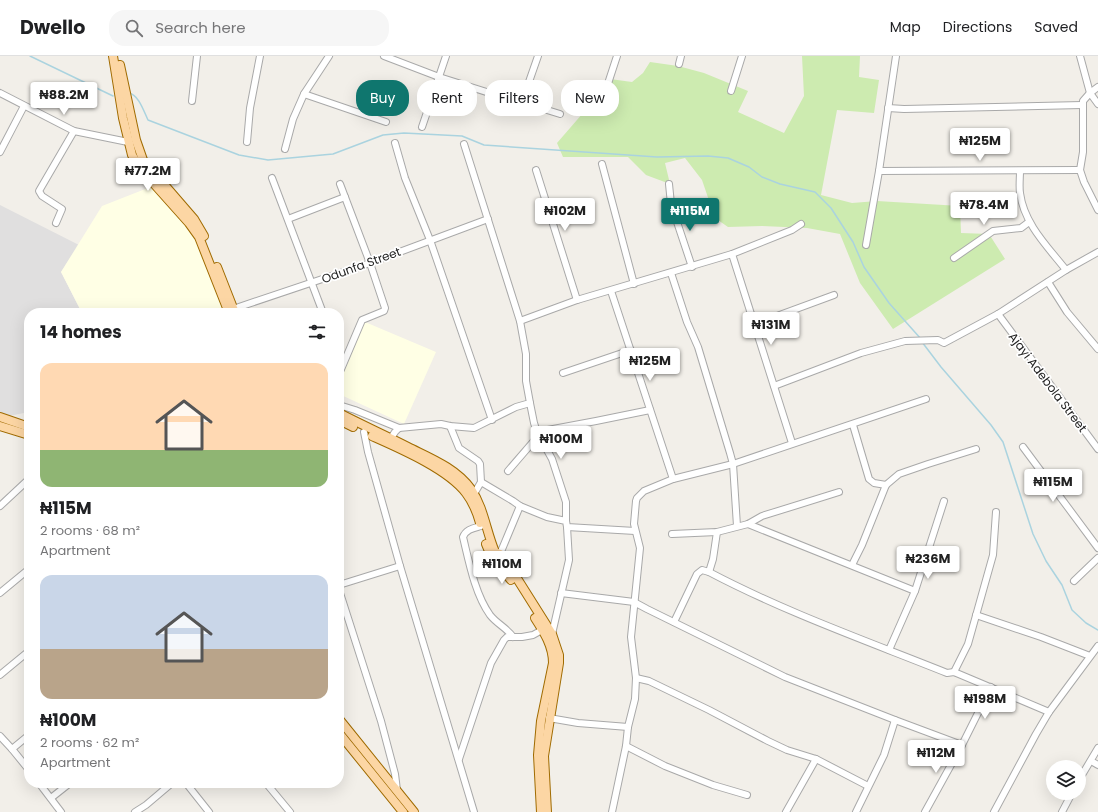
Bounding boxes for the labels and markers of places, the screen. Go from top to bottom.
pin: ₦88.2M [31,82,97,116]
pin: ₦125M [952,128,1008,162]
pin: ₦77.2M [115,158,181,192]
pin: ₦78.4M [951,192,1017,226]
pin: ₦102M [537,198,593,232]
pin: ₦115M [662,198,718,232]
pin: ₦131M [743,312,799,346]
pin: ₦125M [622,348,678,382]
pin: ₦100M [533,426,589,460]
pin: ₦115M [1025,469,1081,503]
pin: ₦236M [900,546,956,580]
pin: ₦110M [474,551,530,585]
pin: ₦198M [957,686,1013,720]
pin: ₦112M [908,740,964,774]

